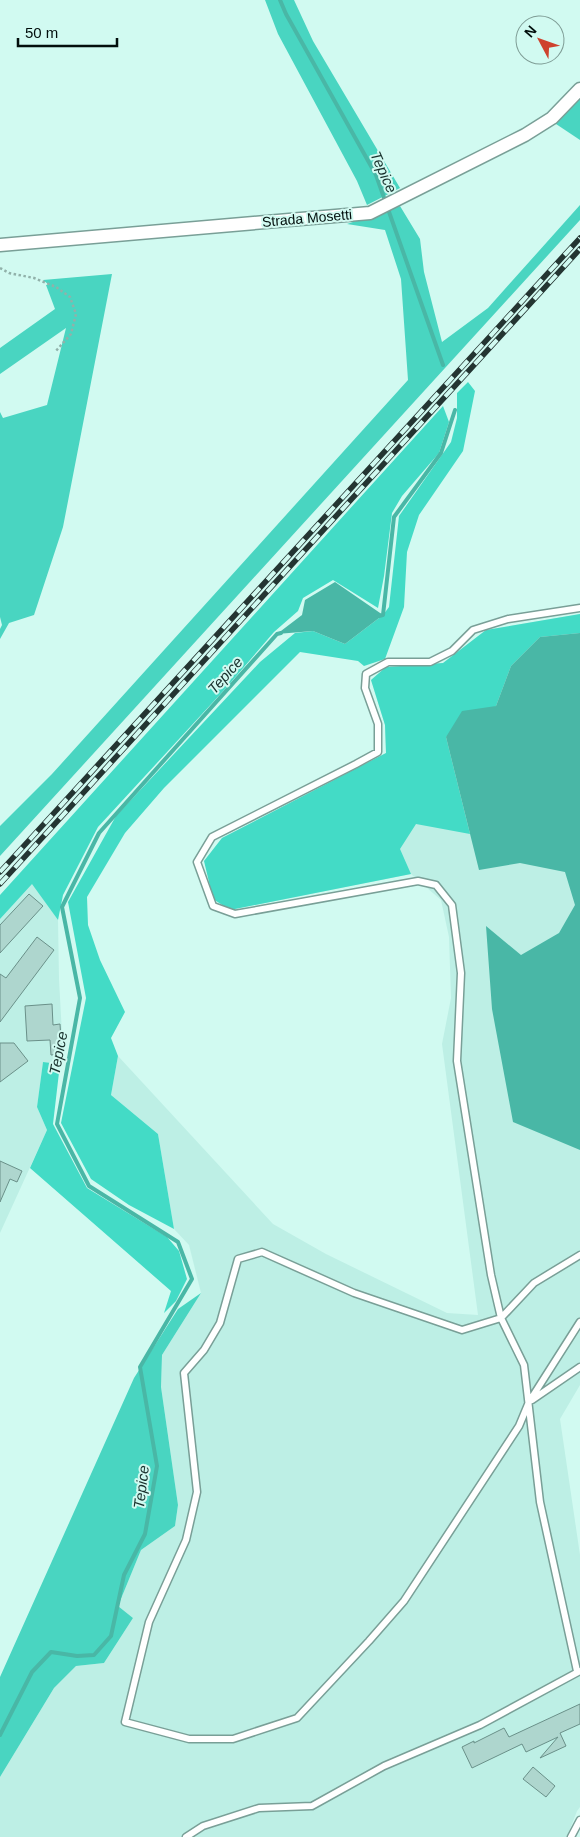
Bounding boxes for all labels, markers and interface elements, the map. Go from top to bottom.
scale bar [18,15,116,47]
north arrow [515,15,565,65]
text: N [521,22,540,41]
text: 50 m [25,24,58,41]
water label: Tepice [367,149,401,195]
street label: Strada Mosetti [261,206,353,230]
water label: Tepice [204,653,246,697]
water label: Tepice [45,1030,71,1076]
water label: Tepice [130,1464,152,1510]

